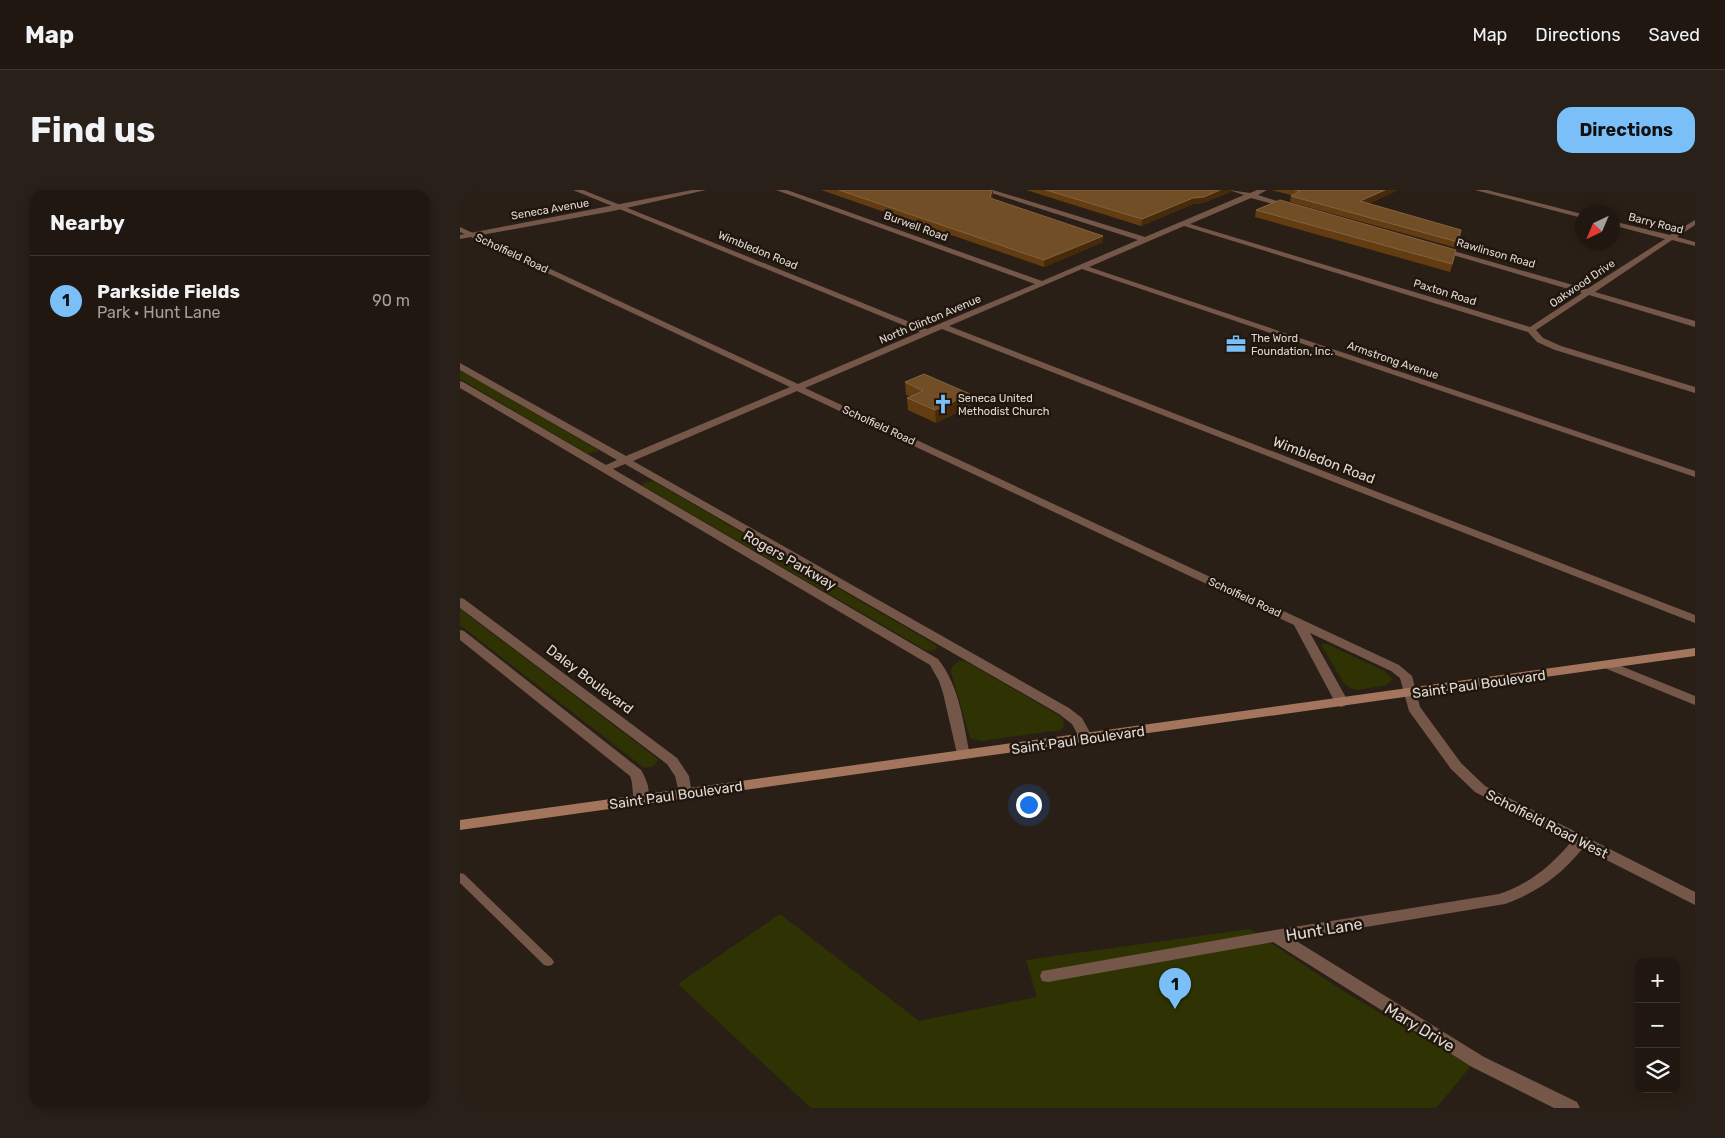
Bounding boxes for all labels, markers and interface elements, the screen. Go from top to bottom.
text: Map [25,21,74,49]
text: Map [1472,24,1507,46]
text: Directions [1535,24,1621,46]
text: Saved [1649,24,1700,46]
button: Directions [1557,107,1695,153]
text: Find us [30,109,155,151]
street label: Seneca Avenue [510,196,590,223]
north arrow [1575,205,1620,250]
street label: Burwell Road [882,209,950,244]
text: Nearby [50,210,125,235]
street label: Barry Road [1627,210,1685,237]
street label: Wimbledon Road [716,229,800,272]
street label: Scholfield Road [473,231,550,276]
street label: Rawlinson Road [1455,236,1537,271]
street label: Oakwood Drive [1547,257,1618,310]
street label: Paxton Road [1412,277,1478,308]
text: Parkside Fields [97,280,240,303]
text: 1 [62,291,70,310]
text: 90 m [372,291,410,310]
street label: North Clinton Avenue [877,292,983,347]
text: Park · Hunt Lane [97,303,221,322]
place label: The Word Foundation, Inc. [1251,332,1334,358]
office icon: The Word Foundation, Inc. [1225,333,1247,355]
street label: Armstrong Avenue [1345,339,1440,382]
place label: Seneca United Methodist Church [958,392,1049,418]
church icon: Seneca United Methodist Church [932,393,954,415]
street label: Scholfield Road [840,403,917,448]
street label: Wimbledon Road [1270,433,1377,488]
street label: Rogers Parkway [740,527,840,594]
street label: Scholfield Road [1206,575,1283,620]
street label: Daley Boulevard [543,641,637,718]
street label: Saint Paul Boulevard [1411,667,1547,702]
street label: Saint Paul Boulevard [1010,723,1146,758]
street label: Saint Paul Boulevard [608,778,744,813]
street label: Scholfield Road West [1483,786,1611,863]
your location [1016,792,1042,818]
street label: Hunt Lane [1284,914,1364,945]
map controls [1635,958,1680,1093]
button: + [1635,958,1680,1003]
pin: 1 [1159,968,1191,1009]
street label: Mary Drive [1381,999,1458,1056]
button: − [1635,1003,1680,1048]
button: layers [1635,1048,1680,1093]

